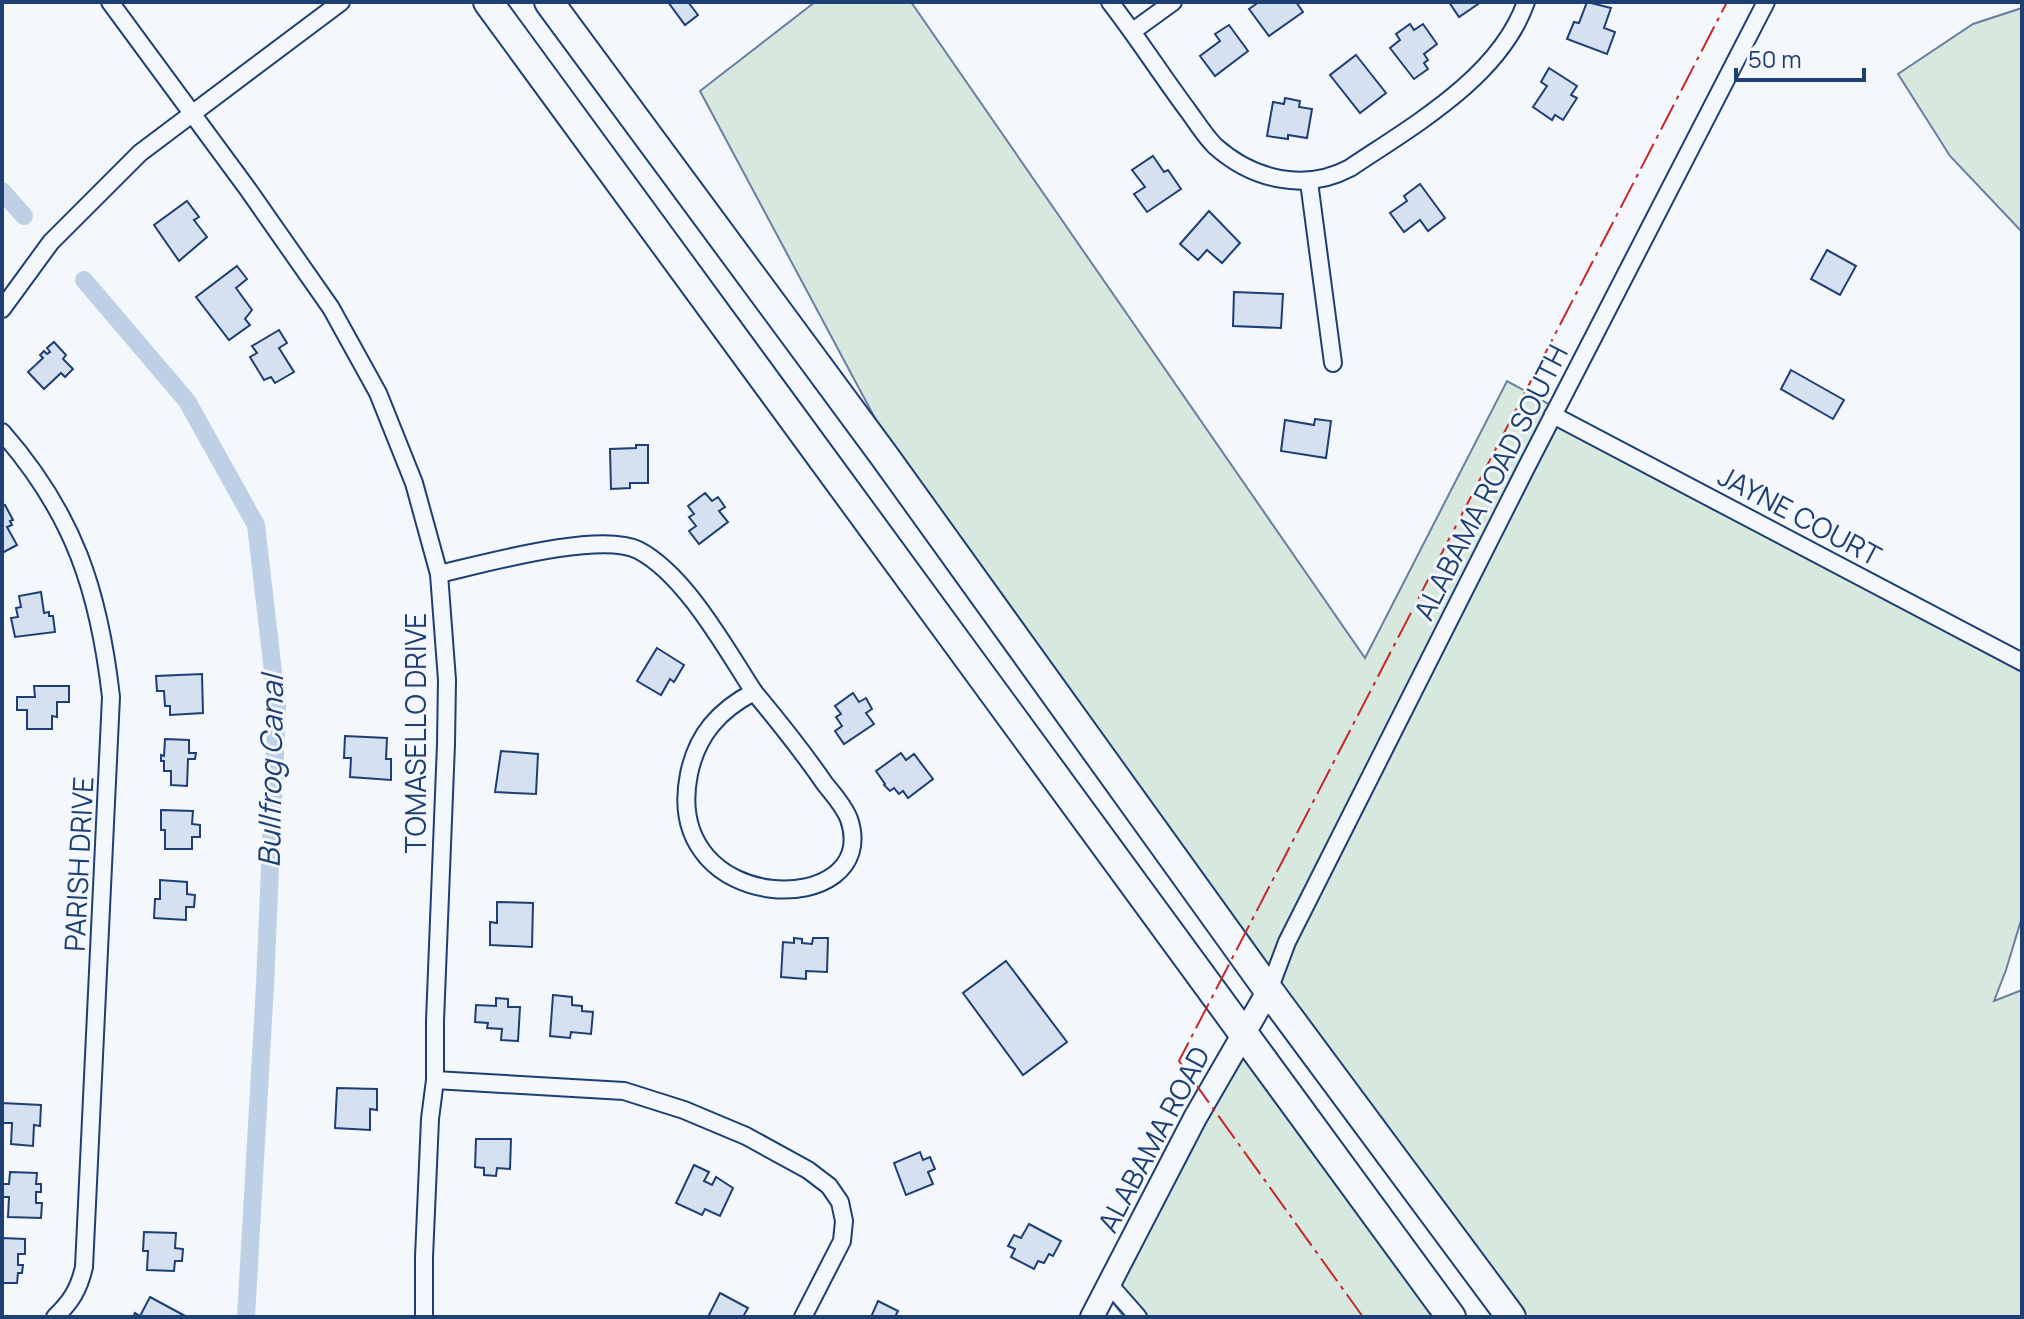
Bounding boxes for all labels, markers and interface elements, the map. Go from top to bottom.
scale bar [1736,32,1864,82]
text: 50 m [1748,42,1802,75]
street label: ALABAMA ROAD SOUTH [1404,338,1576,626]
street label: JAYNE COURT [1712,456,1888,574]
street label: TOMASELLO DRIVE [396,613,434,853]
water label: Bullfrog Canal [248,670,292,868]
street label: PARISH DRIVE [54,775,102,953]
street label: ALABAMA ROAD [1088,1039,1218,1239]

